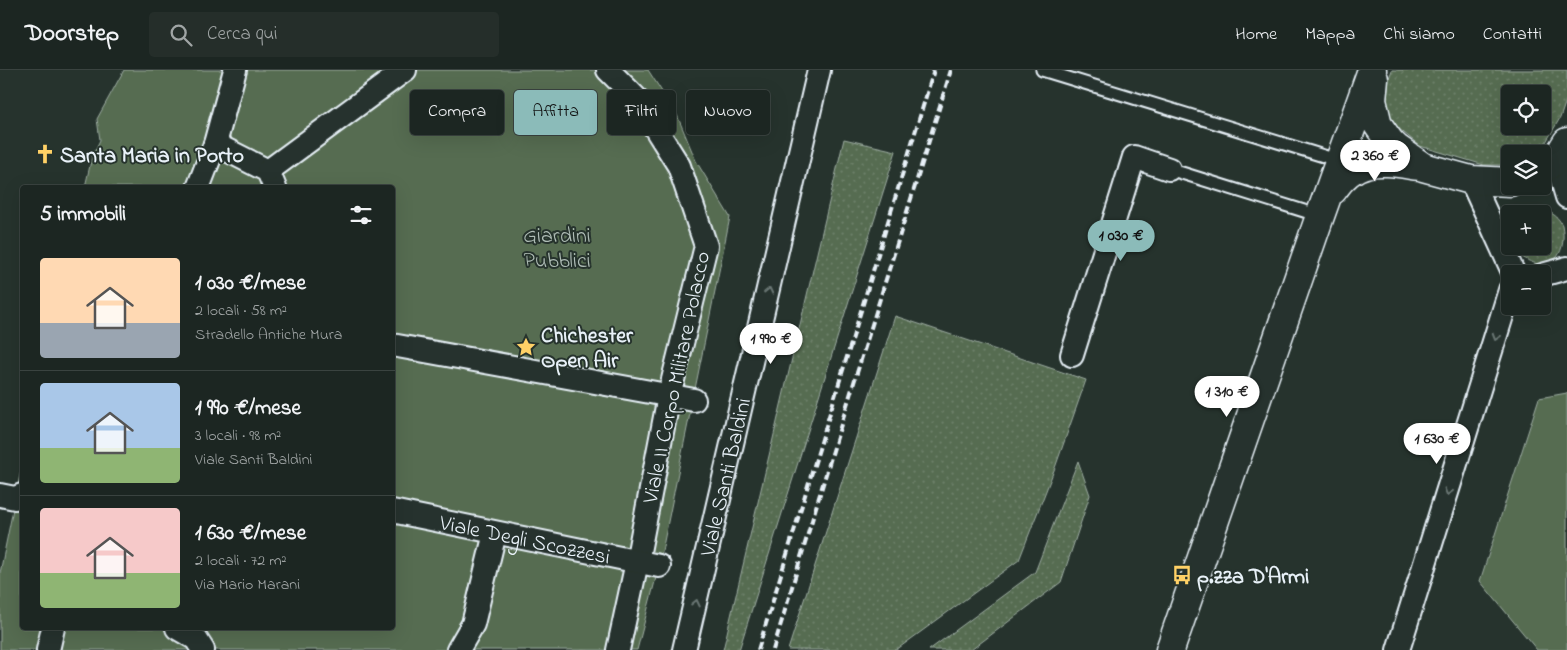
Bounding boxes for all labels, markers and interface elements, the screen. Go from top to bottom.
search box [149,12,499,57]
text: Doorstep [25,17,119,52]
icon: search [167,21,195,49]
text: Cerca qui [207,21,278,48]
text: Home [1235,22,1277,48]
text: Mappa [1305,22,1355,48]
text: Chi siamo [1383,22,1455,48]
text: Contatti [1483,22,1542,48]
map controls [1501,85,1551,315]
button: locate [1501,85,1551,135]
chip: Compra [410,90,504,135]
chip: Affitta [514,90,597,135]
chip: Filtri [607,90,676,135]
chip: Nuovo [686,90,770,135]
pin: 2 360 € [1329,140,1421,182]
place label: Santa Maria in Porto [60,141,244,173]
church icon: Santa Maria in Porto [34,143,56,165]
text: 2 360 € [1351,144,1399,168]
button: layers [1501,145,1551,195]
text: 5 immobili [40,200,126,230]
icon: filters [347,201,375,229]
button: + [1501,205,1551,255]
pin: 1 030 € [1075,220,1167,262]
park label: Giardini Pubblici [523,221,591,278]
text: 1 030 € [1099,224,1143,248]
street label: Viale II Corpo Militare Polacco [635,249,720,507]
button: − [1501,265,1551,315]
text: 1 030 €/mese [195,269,306,299]
icon: home [80,278,140,338]
one-way arrow [763,287,774,296]
text: 2 locali · 58 m² [195,299,287,323]
place label: Chichester Open Air [541,321,634,378]
pin: 1 990 € [725,322,817,365]
text: Stradello Antiche Mura [195,323,342,347]
text: 1 990 € [751,327,791,351]
one-way arrow [1491,332,1501,340]
place icon: Chichester Open Air [515,336,537,358]
pin: 1 310 € [1181,376,1273,418]
text: 1 310 € [1206,380,1248,404]
text: 1 990 €/mese [195,394,301,424]
street label: Viale Santi Baldini [693,395,761,561]
icon: home [80,403,140,463]
pin: 1 630 € [1391,422,1483,465]
text: 3 locali · 98 m² [195,424,281,448]
text: 1 630 € [1415,427,1459,451]
text: Viale Santi Baldini [195,448,313,472]
one-way arrow [1444,487,1454,496]
street label: Viale Degli Scozzesi [435,508,613,575]
text: 1 630 €/mese [195,519,306,549]
icon: home [80,528,140,588]
text: 2 locali · 72 m² [195,549,286,573]
place label: p.zza D'Armi [1197,562,1309,594]
bus stop icon: p.zza D'Armi [1171,564,1193,586]
text: Via Mario Marani [195,573,300,597]
one-way arrow [690,598,701,607]

